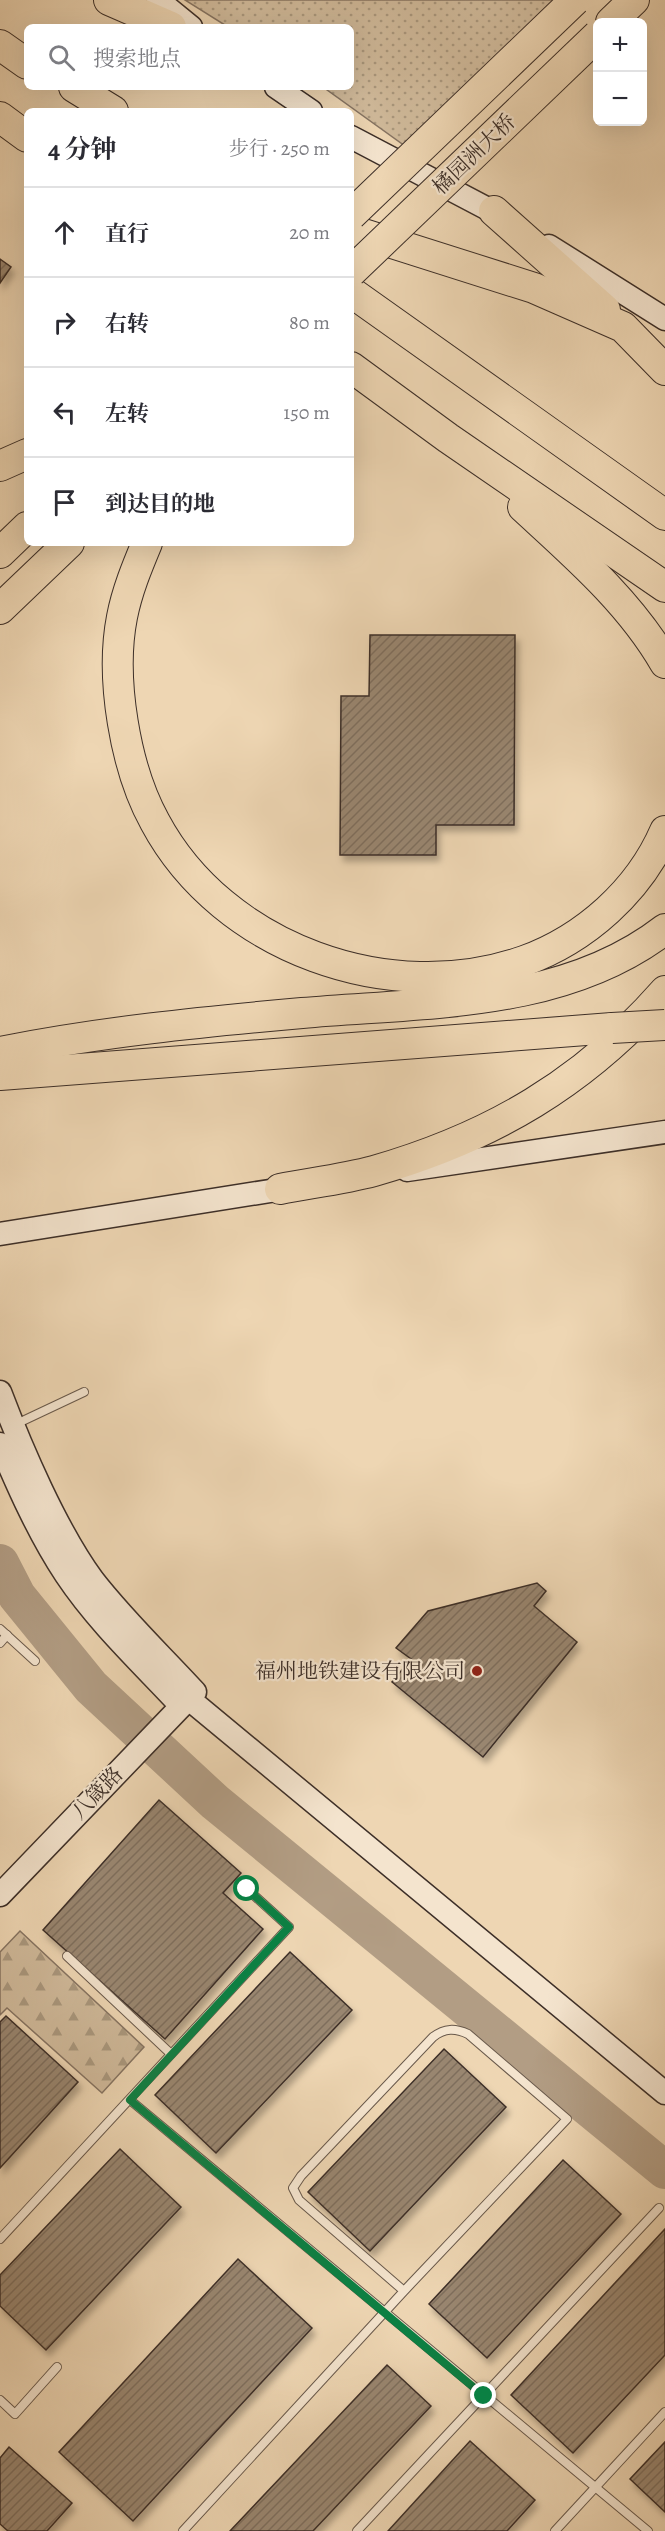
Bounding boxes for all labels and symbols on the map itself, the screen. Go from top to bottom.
street label: 橘园洲大桥 [427,107,521,201]
place label: 福州地铁建设有限公司 [255,1657,465,1685]
marker: 福州地铁建设有限公司 [470,1664,484,1678]
street label: 八箴路 [65,1761,129,1825]
route start [233,1875,259,1901]
route end [470,2382,496,2408]

